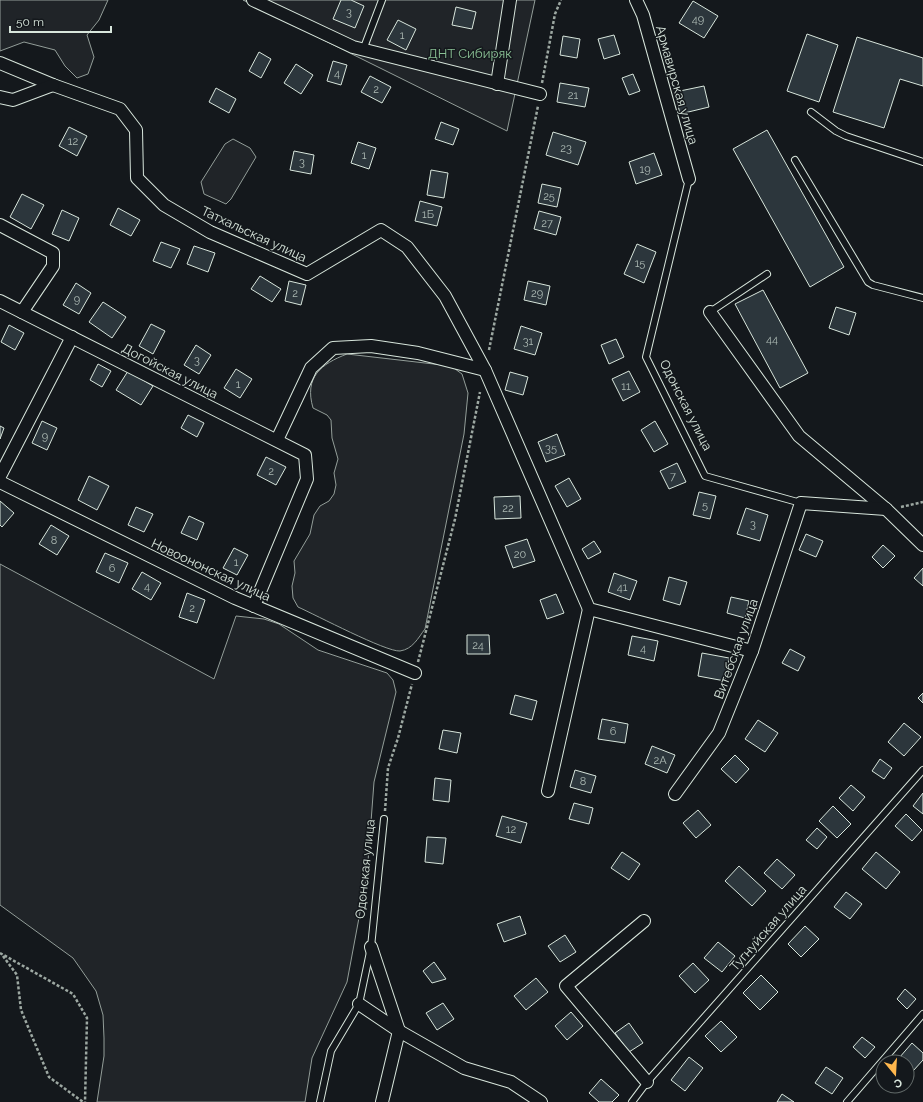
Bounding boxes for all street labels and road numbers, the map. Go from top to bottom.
street label: Армавирская улица [653,24,701,146]
street label: Татхальская улица [199,203,309,265]
street label: Догойская улица [120,340,220,402]
street label: Одонская улица [657,357,715,453]
street label: Новоононская улица [149,536,273,604]
street label: Витебская улица [711,597,761,701]
street label: Одонская улица [352,818,378,920]
street label: Тугнуйская улица [727,882,809,974]

